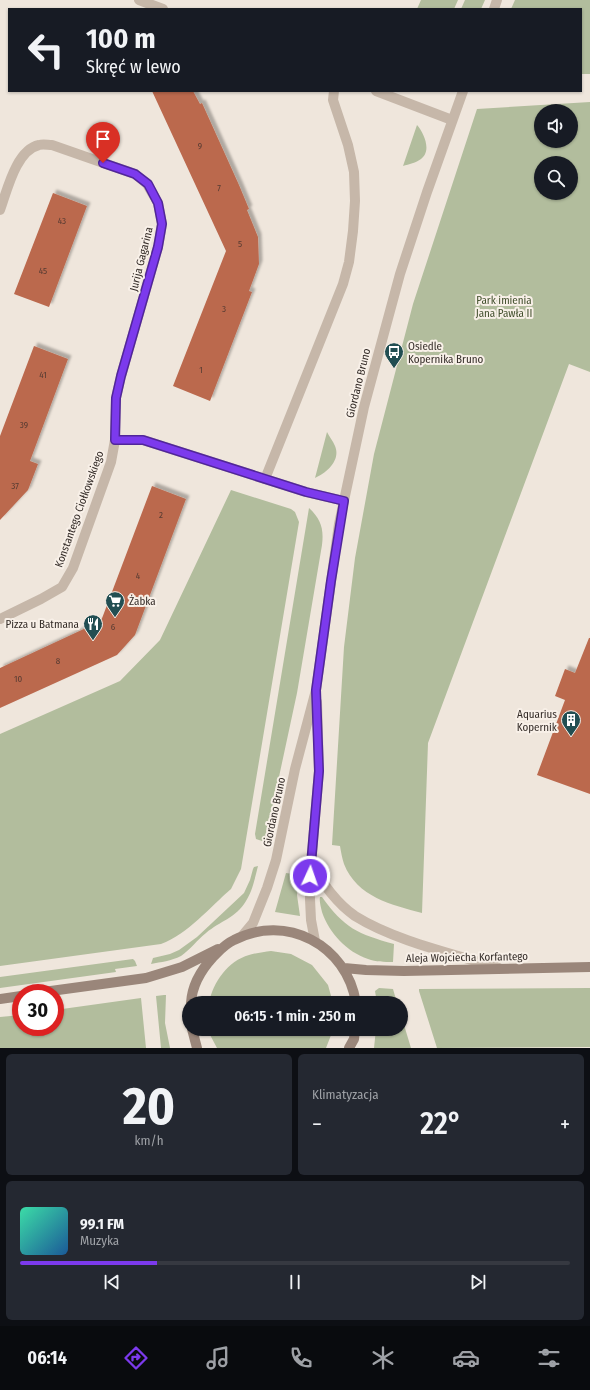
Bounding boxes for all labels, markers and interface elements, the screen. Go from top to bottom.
text: 100 m [86,22,156,55]
icon: left [20,24,72,76]
text: Skręć w lewo [86,56,181,78]
map controls [534,104,578,200]
button: sound [534,104,578,148]
pin [86,122,120,163]
icon: arrive [92,128,114,150]
house number: 9 [198,141,202,151]
button: search [534,156,578,200]
house number: 7 [217,183,221,193]
house number: 43 [58,216,66,226]
street label: Jurija Gagarina [127,226,156,293]
house number: 5 [238,239,242,249]
house number: 45 [39,266,47,276]
park label: Park imienia Jana Pawła II [476,294,532,320]
house number: 3 [222,304,226,314]
place label: Osiedle Kopernika Bruno [408,340,483,366]
bus stop icon: Osiedle Kopernika Bruno [383,341,405,369]
street label: Giordano Bruno [344,347,373,419]
house number: 1 [199,365,203,375]
house number: 41 [39,370,47,380]
house number: 39 [20,420,28,430]
street label: Konstantego Ciołkowskiego [52,449,107,569]
house number: 37 [11,481,19,491]
house number: 2 [159,510,163,520]
house number: 4 [136,571,141,581]
supermarket icon: Żabka [104,590,126,618]
place label: Żabka [129,594,156,608]
restaurant icon: Pizza u Batmana [82,613,104,641]
place label: Pizza u Batmana [6,618,79,631]
house number: 6 [111,622,116,632]
house number: 8 [56,656,61,666]
house number: 10 [14,674,22,684]
place label: Aquarius Kopernik [517,708,558,734]
building icon: Aquarius Kopernik [560,709,582,737]
street label: Giordano Bruno [261,776,288,848]
position arrow [289,855,331,897]
street label: Aleja Wojciecha Korfantego [406,950,528,965]
speed limit sign: 30 [12,984,64,1036]
text: 06:15 · 1 min · 250 m [234,1007,356,1025]
text: 20 [123,1075,175,1138]
text: Klimatyzacja [312,1087,379,1102]
text: 22° [420,1106,462,1142]
text: − [312,1111,322,1138]
text: + [560,1111,570,1138]
text: km/h [135,1133,164,1148]
text: 99.1 FM [80,1215,124,1233]
text: Muzyka [80,1233,119,1248]
icon: previous [101,1271,123,1293]
icon: pause [284,1271,306,1293]
icon: next [467,1271,489,1293]
icon: directions [122,1344,150,1372]
icon: music [204,1344,232,1372]
icon: phone [287,1344,315,1372]
icon: climate [369,1344,397,1372]
icon: car [452,1344,480,1372]
icon: filters [535,1344,563,1372]
text: 06:14 [27,1347,67,1369]

